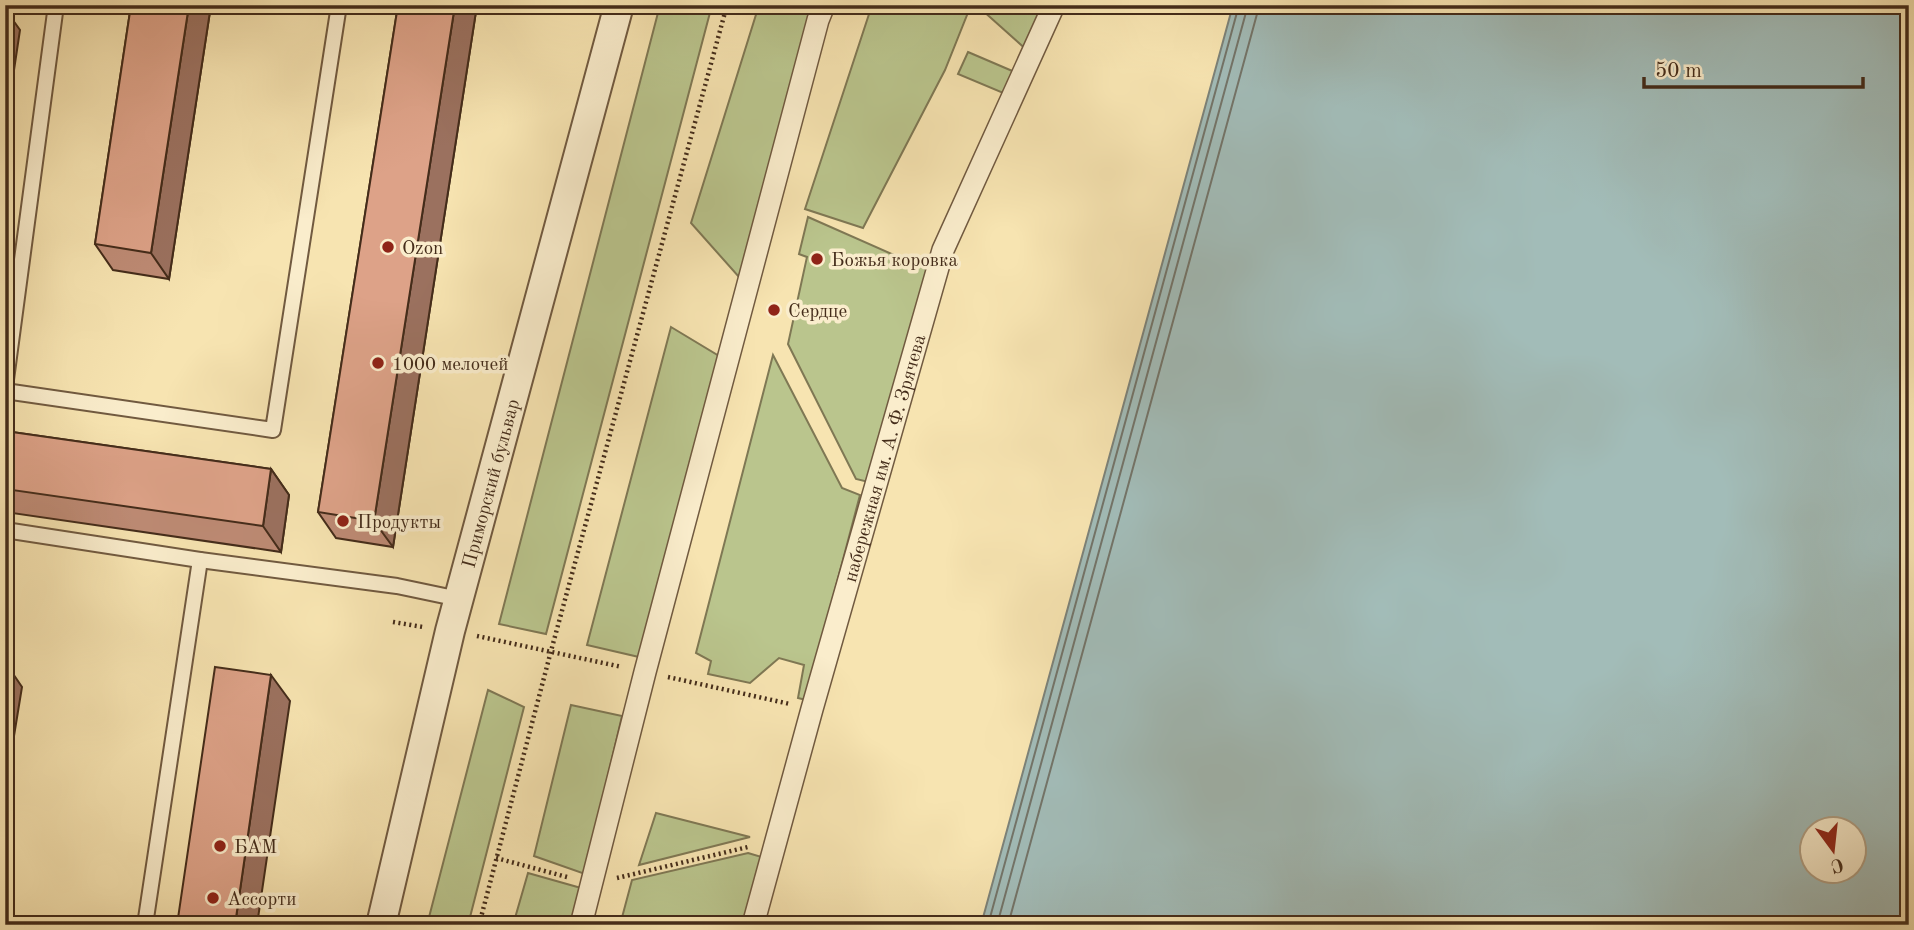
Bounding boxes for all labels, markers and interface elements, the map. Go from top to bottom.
scale bar [1644,46,1863,90]
text: 50 m [1655,61,1702,82]
marker: Ozon [380,239,396,255]
place label: Ozon [402,240,443,259]
marker: Божья коровка [809,251,825,267]
place label: Божья коровка [831,252,958,271]
marker: Сердце [766,302,782,318]
place label: Сердце [788,303,847,322]
street label: набережная им. А. Ф. Зрячева [842,332,931,585]
marker: 1000 мелочей [370,355,386,371]
place label: 1000 мелочей [392,356,509,375]
street label: Приморский бульвар [460,397,524,570]
marker: Продукты [335,513,351,529]
place label: Продукты [357,514,441,533]
north arrow [1798,814,1868,884]
marker: БАМ [212,838,228,854]
place label: БАМ [234,839,277,858]
text: С [1828,853,1845,875]
marker: Ассорти [205,890,221,906]
place label: Ассорти [227,891,297,910]

